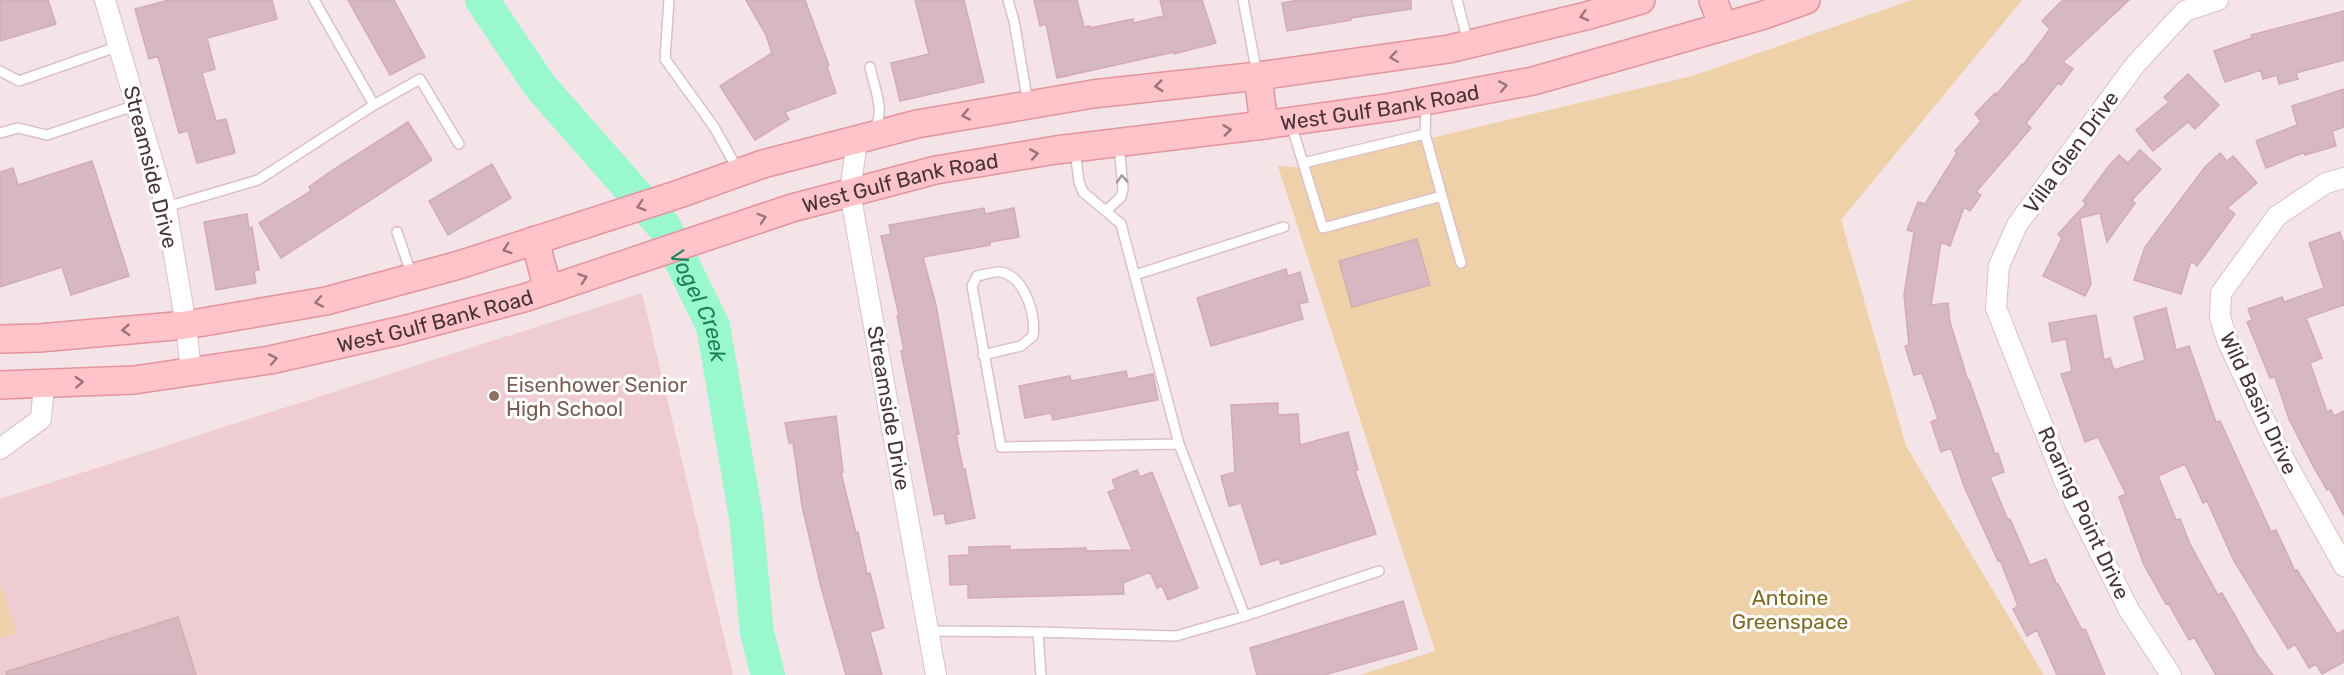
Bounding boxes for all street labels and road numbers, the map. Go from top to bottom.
street label: West Gulf Bank Road [1279,79,1481,135]
street label: Streamside Drive [119,83,183,251]
street label: Villa Glen Drive [2018,86,2124,218]
street label: West Gulf Bank Road [799,147,1000,217]
street label: West Gulf Bank Road [334,283,536,357]
street label: Streamside Drive [862,324,916,492]
street label: Wild Basin Drive [2215,328,2303,478]
street label: Roaring Point Drive [2033,423,2135,603]

